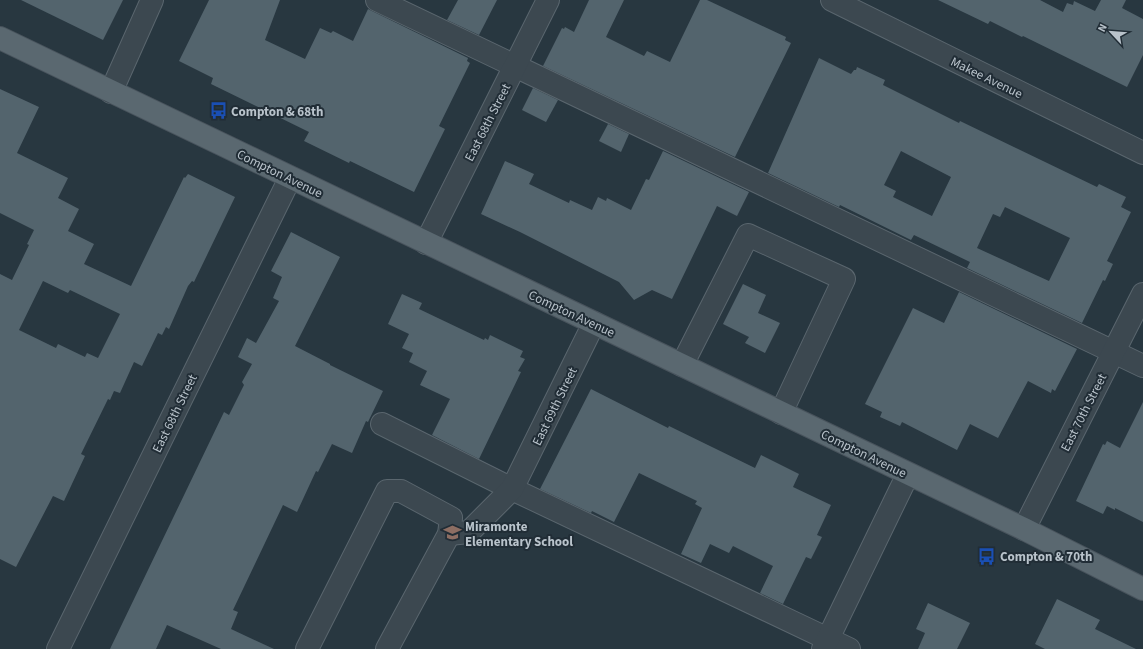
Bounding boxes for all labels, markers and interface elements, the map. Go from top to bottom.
north arrow [1091,12,1131,52]
text: N [1094,21,1111,34]
street label: Makee Avenue [948,53,1025,103]
street label: East 68th Street [461,80,516,164]
bus stop icon: Compton & 68th [208,101,228,121]
place label: Compton & 68th [231,103,323,121]
street label: Compton Avenue [234,145,325,202]
street label: Compton Avenue [526,286,618,342]
street label: East 69th Street [528,364,582,449]
street label: East 70th Street [1057,370,1112,454]
street label: East 68th Street [148,371,202,456]
street label: Compton Avenue [818,425,909,482]
place label: Miramonte Elementary School [465,518,573,551]
school or university icon: Miramonte Elementary School [442,523,462,543]
bus stop icon: Compton & 70th [977,546,997,566]
place label: Compton & 70th [1000,548,1092,566]

